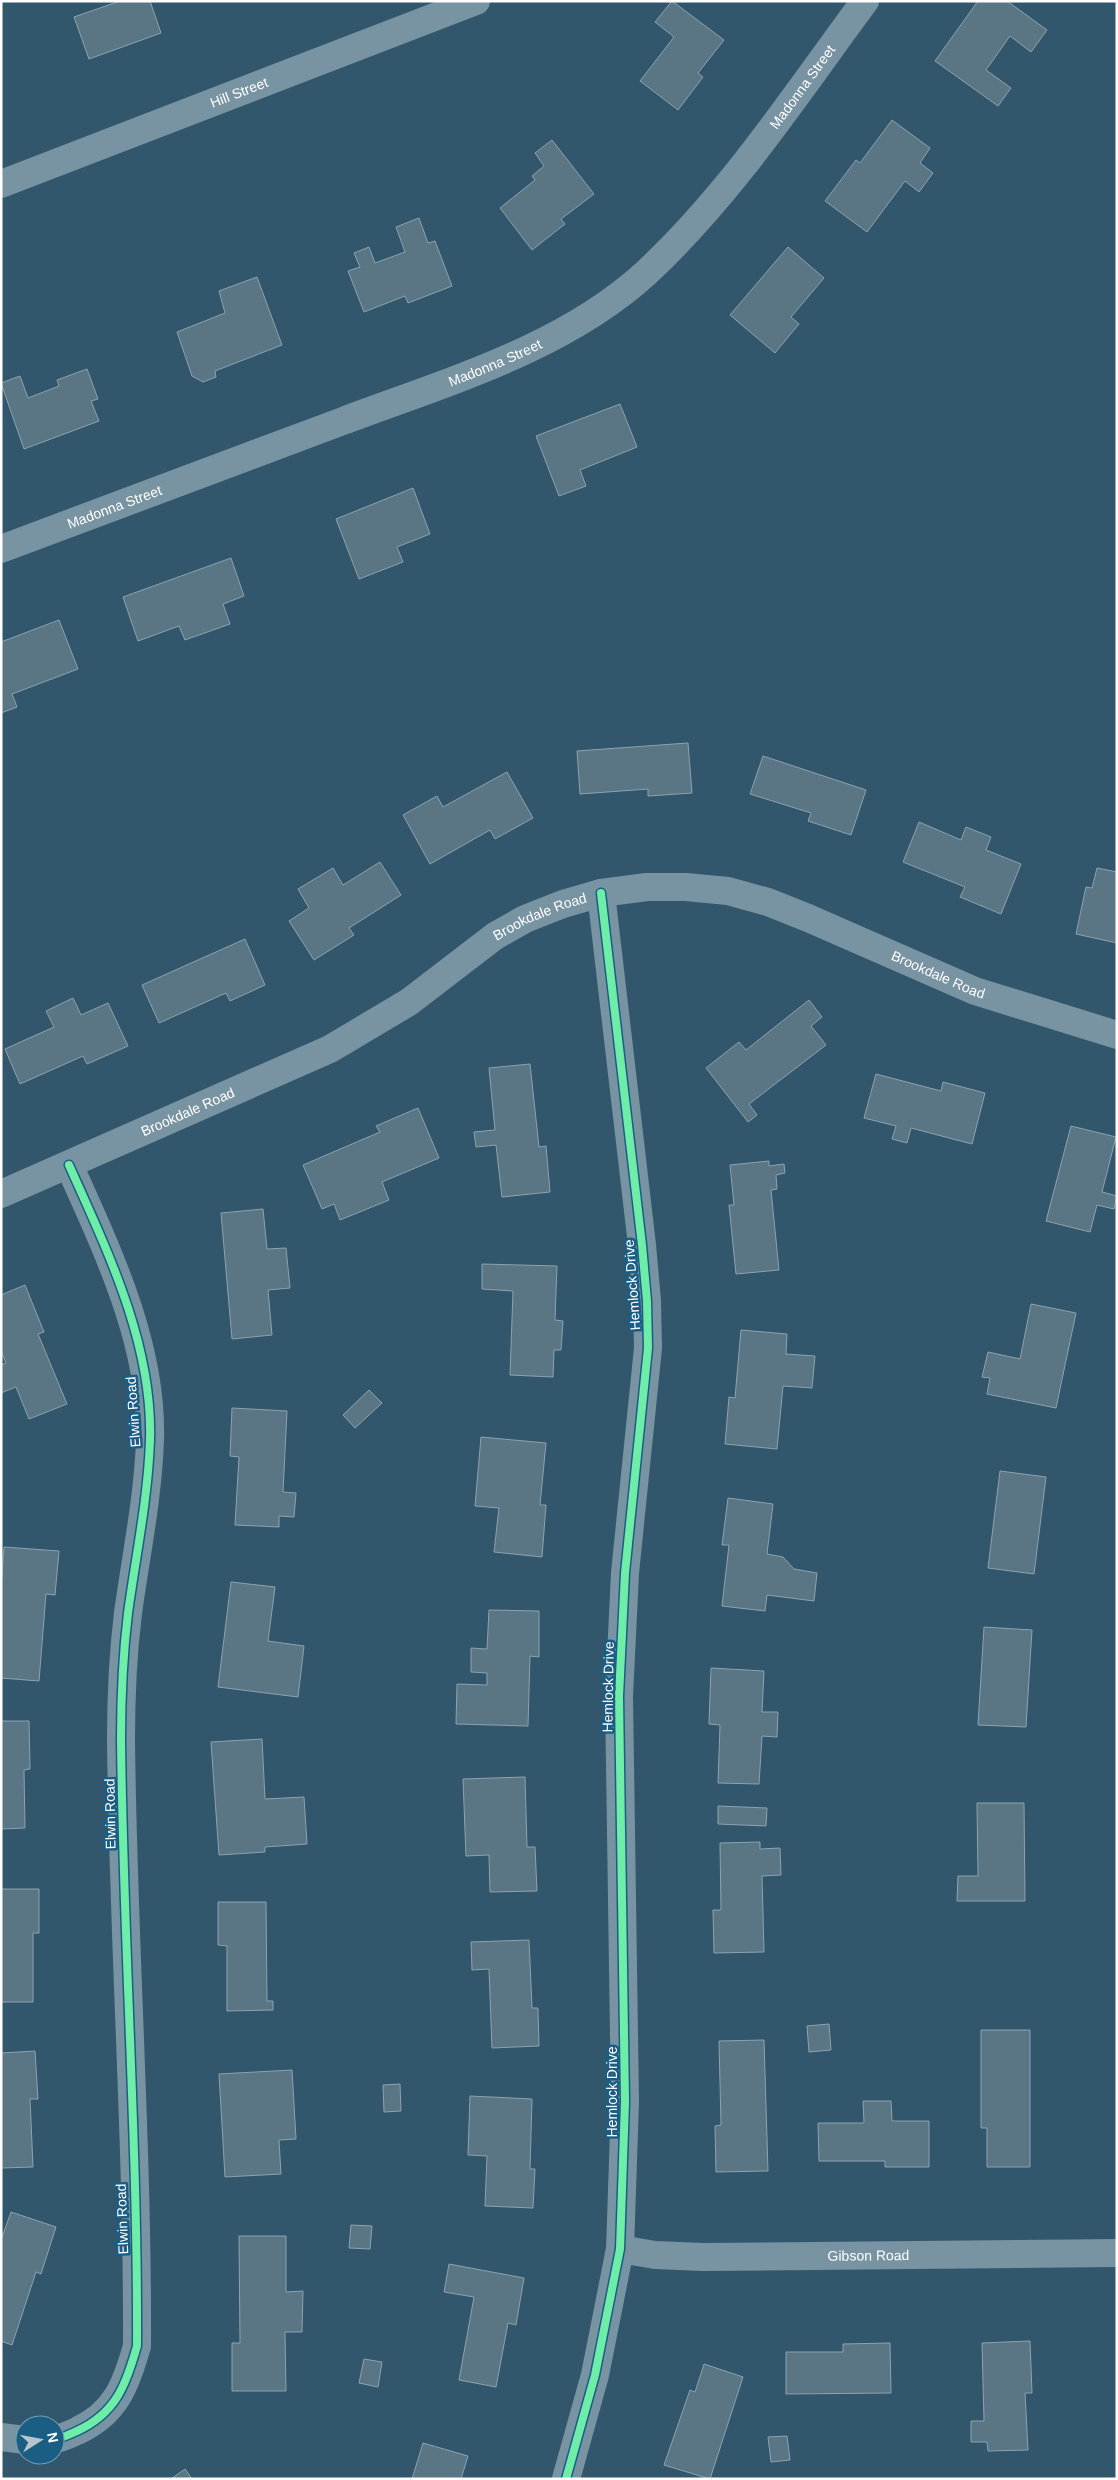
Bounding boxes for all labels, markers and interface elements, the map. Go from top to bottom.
street label: Madonna Street [766,42,838,132]
street label: Hill Street [208,74,270,111]
street label: Madonna Street [446,336,544,390]
street label: Madonna Street [65,482,164,532]
street label: Brookdale Road [490,890,588,944]
street label: Brookdale Road [889,947,987,1002]
street label: Brookdale Road [138,1084,237,1139]
street label: Hemlock Drive [621,1239,643,1331]
street label: Elwin Road [123,1376,143,1448]
street label: Hemlock Drive [599,1641,617,1733]
street label: Elwin Road [101,1778,119,1850]
street label: Hemlock Drive [604,2046,620,2138]
street label: Elwin Road [113,2183,131,2255]
street label: Gibson Road [827,2247,909,2264]
north arrow [15,2415,65,2465]
text: N [44,2431,62,2444]

